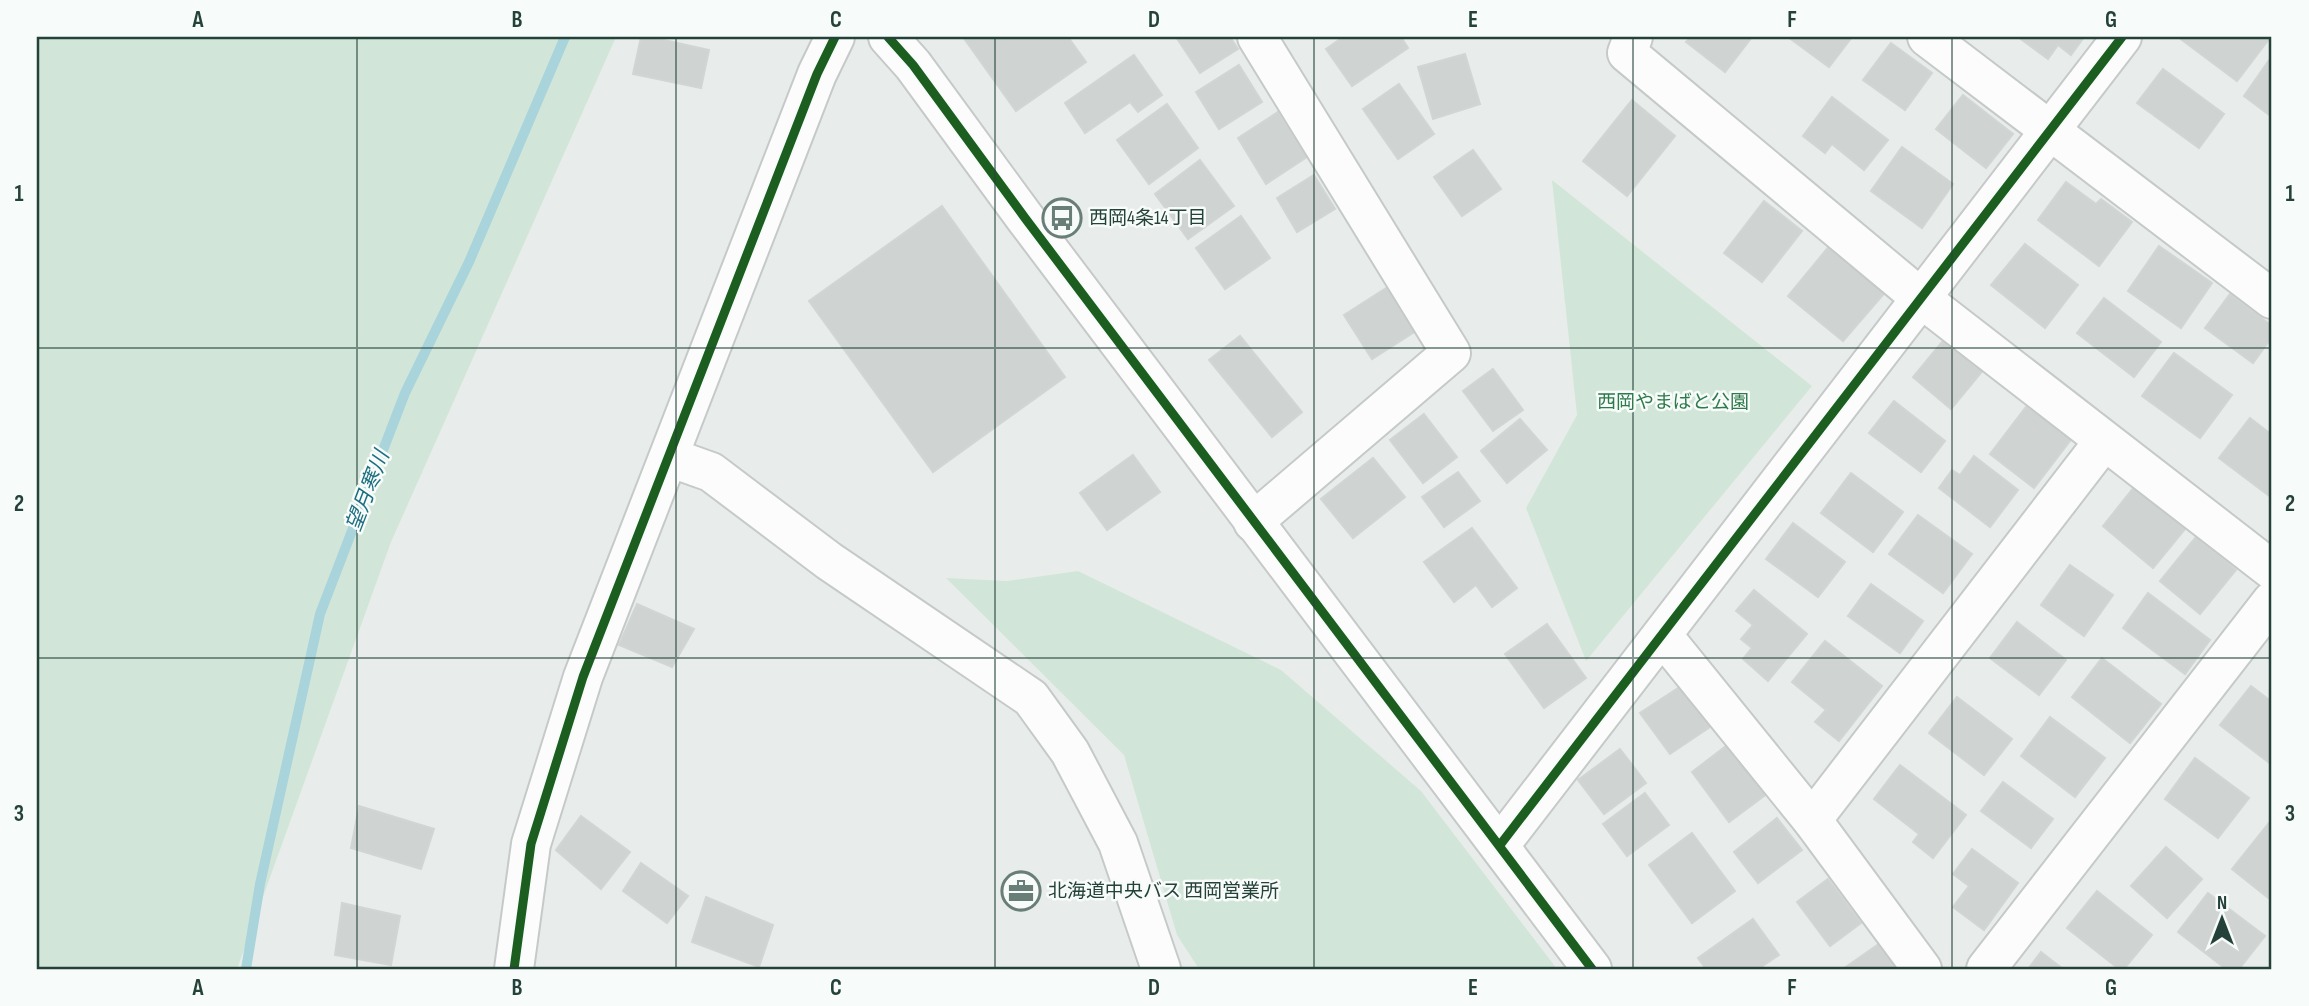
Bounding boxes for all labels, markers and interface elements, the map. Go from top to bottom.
text: A [192,6,205,34]
text: B [512,6,523,34]
text: C [830,6,842,34]
text: D [1148,6,1160,34]
text: E [1468,6,1478,34]
text: F [1787,6,1797,34]
text: G [2105,6,2117,34]
text: 1 [14,180,24,208]
text: 1 [2285,180,2295,208]
bus stop icon: 西岡4条14丁目 [1041,197,1083,239]
place label: 西岡4条14丁目 [1089,207,1207,230]
park label: 西岡やまばと公園 [1597,391,1749,414]
water label: 望月寒川 [341,445,395,535]
text: 2 [14,490,24,518]
text: 2 [2285,490,2295,518]
text: 3 [14,800,24,828]
text: 3 [2285,800,2295,828]
office icon: 北海道中央バス 西岡営業所 [1000,870,1042,912]
place label: 北海道中央バス 西岡営業所 [1048,880,1279,903]
north arrow [2186,884,2256,954]
text: N [2217,892,2227,915]
text: A [192,974,205,1002]
text: B [512,974,523,1002]
text: C [830,974,842,1002]
text: D [1148,974,1160,1002]
text: E [1468,974,1478,1002]
text: F [1787,974,1797,1002]
text: G [2105,974,2117,1002]

